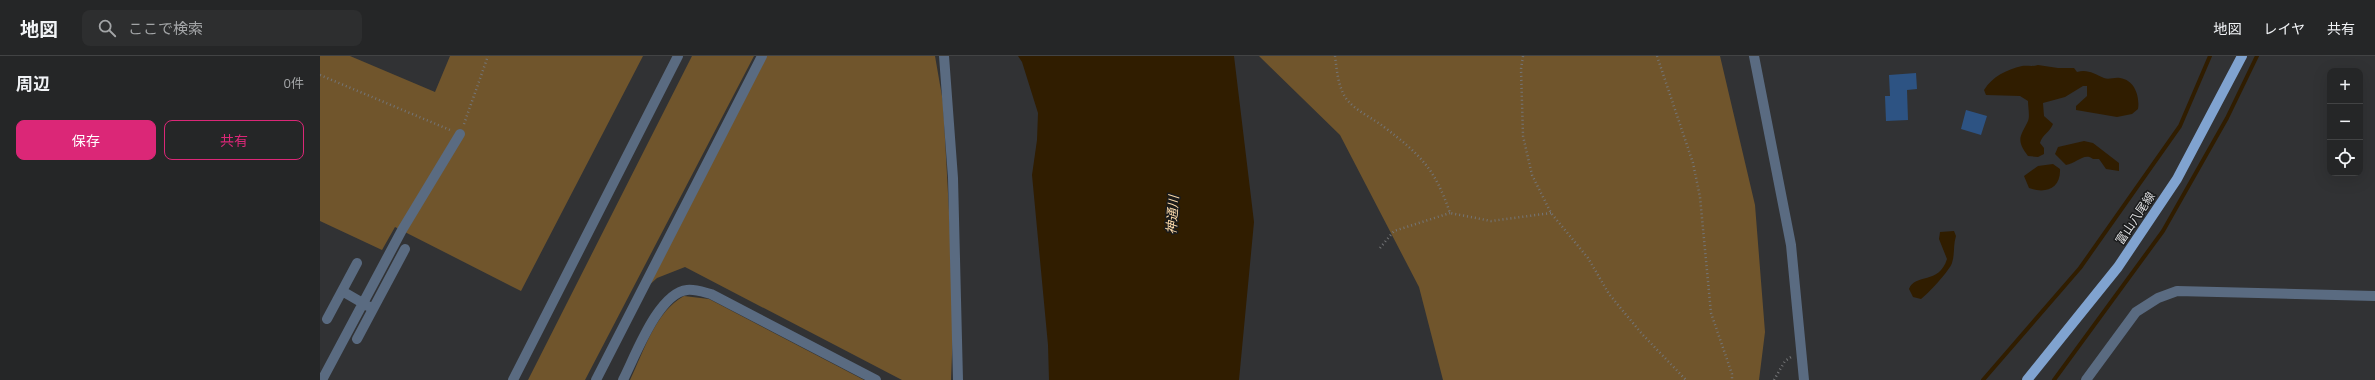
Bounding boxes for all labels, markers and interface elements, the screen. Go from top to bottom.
search box [82,10,362,46]
text: 地図 [20,16,58,42]
icon: search [96,17,118,39]
text: ここで検索 [128,18,203,38]
text: 地図 [2213,19,2241,38]
text: レイヤ [2263,19,2305,38]
text: 共有 [2327,19,2355,38]
map controls [2327,68,2363,176]
button: + [2327,68,2363,104]
text: 周辺 [16,72,50,95]
text: 0件 [284,74,304,92]
button: − [2327,104,2363,140]
button: 保存 [16,120,156,160]
button: 共有 [164,120,304,160]
button: locate [2327,140,2363,176]
street label: 富山八尾線 [2111,188,2159,248]
water label: 神通川 [1162,193,1182,235]

